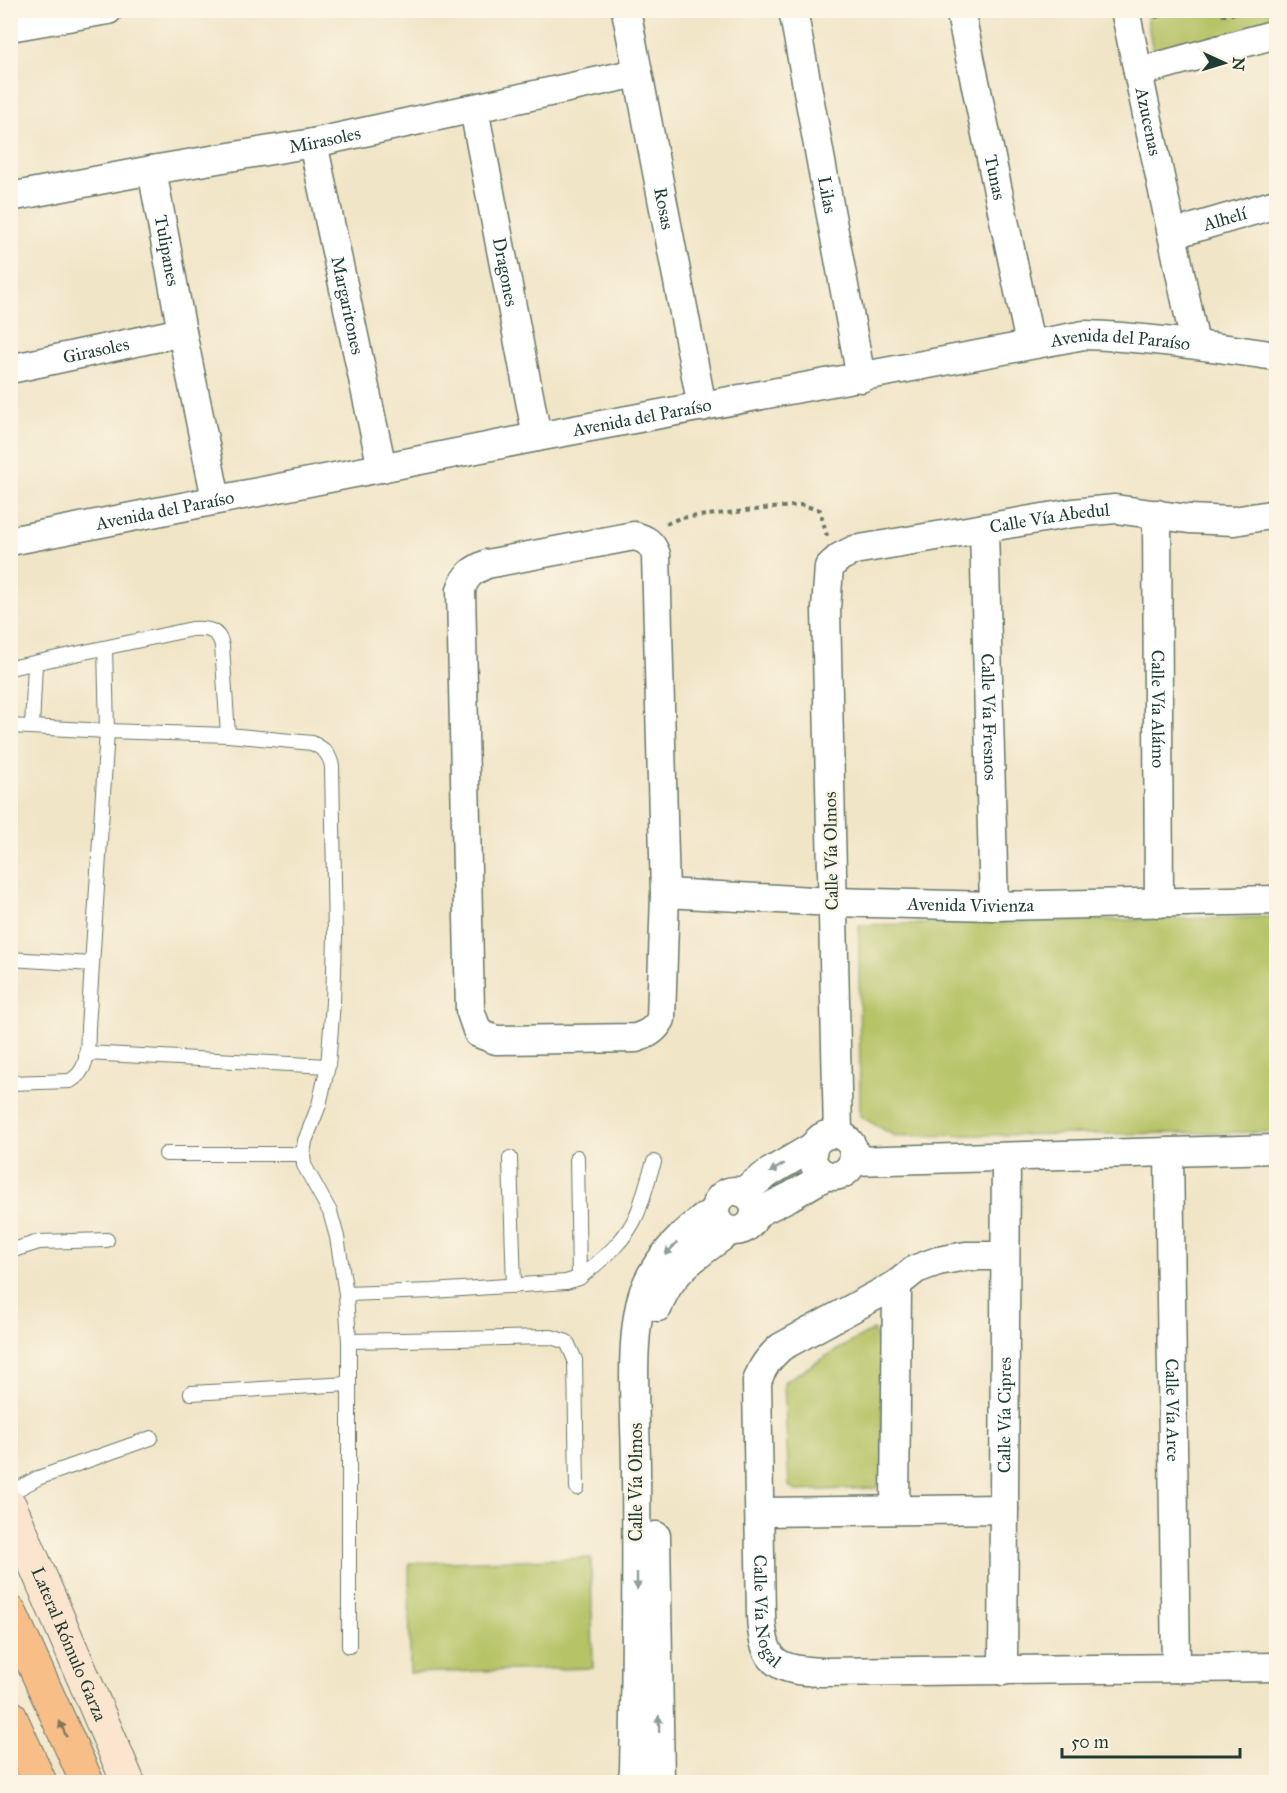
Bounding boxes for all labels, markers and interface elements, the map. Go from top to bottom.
north arrow [1194,33,1254,93]
text: N [1228,57,1248,72]
street label: Azucenas [1130,85,1166,158]
street label: Mirasoles [287,122,363,158]
street label: Tunas [980,153,1011,202]
street label: Lilas [813,175,841,215]
street label: Rosas [649,185,679,231]
street label: Alhelí [1200,202,1250,236]
street label: Tulipanes [150,213,184,288]
street label: Dragones [488,236,523,308]
street label: Margaritones [326,254,369,357]
street label: Avenida del Paraíso [1048,324,1192,355]
street label: Girasoles [61,333,131,368]
street label: Avenida del Paraíso [570,394,713,441]
street label: Avenida del Paraíso [93,486,236,535]
street label: Calle Vía Abedul [988,499,1111,538]
street label: Calle Vía Alámo [1147,650,1169,768]
street label: Calle Vía Fresnos [976,653,1002,781]
street label: Calle Vía Olmos [819,791,843,911]
street label: Avenida Vivienza [906,893,1035,917]
one-way arrow [769,1162,785,1173]
one-way arrow [664,1241,678,1256]
street label: Calle Vía Cipres [993,1357,1016,1473]
street label: Calle Vía Arce [1161,1358,1184,1462]
street label: Calle Vía Olmos [625,1423,647,1541]
street label: Calle Vía Nogal [749,1554,785,1673]
street label: Lateral Rómulo Garza [26,1563,112,1725]
one-way arrow [632,1572,642,1591]
one-way arrow [654,1715,664,1734]
one-way arrow [58,1720,68,1738]
scale bar [1062,1721,1240,1759]
text: 50 m [1071,1731,1109,1753]

